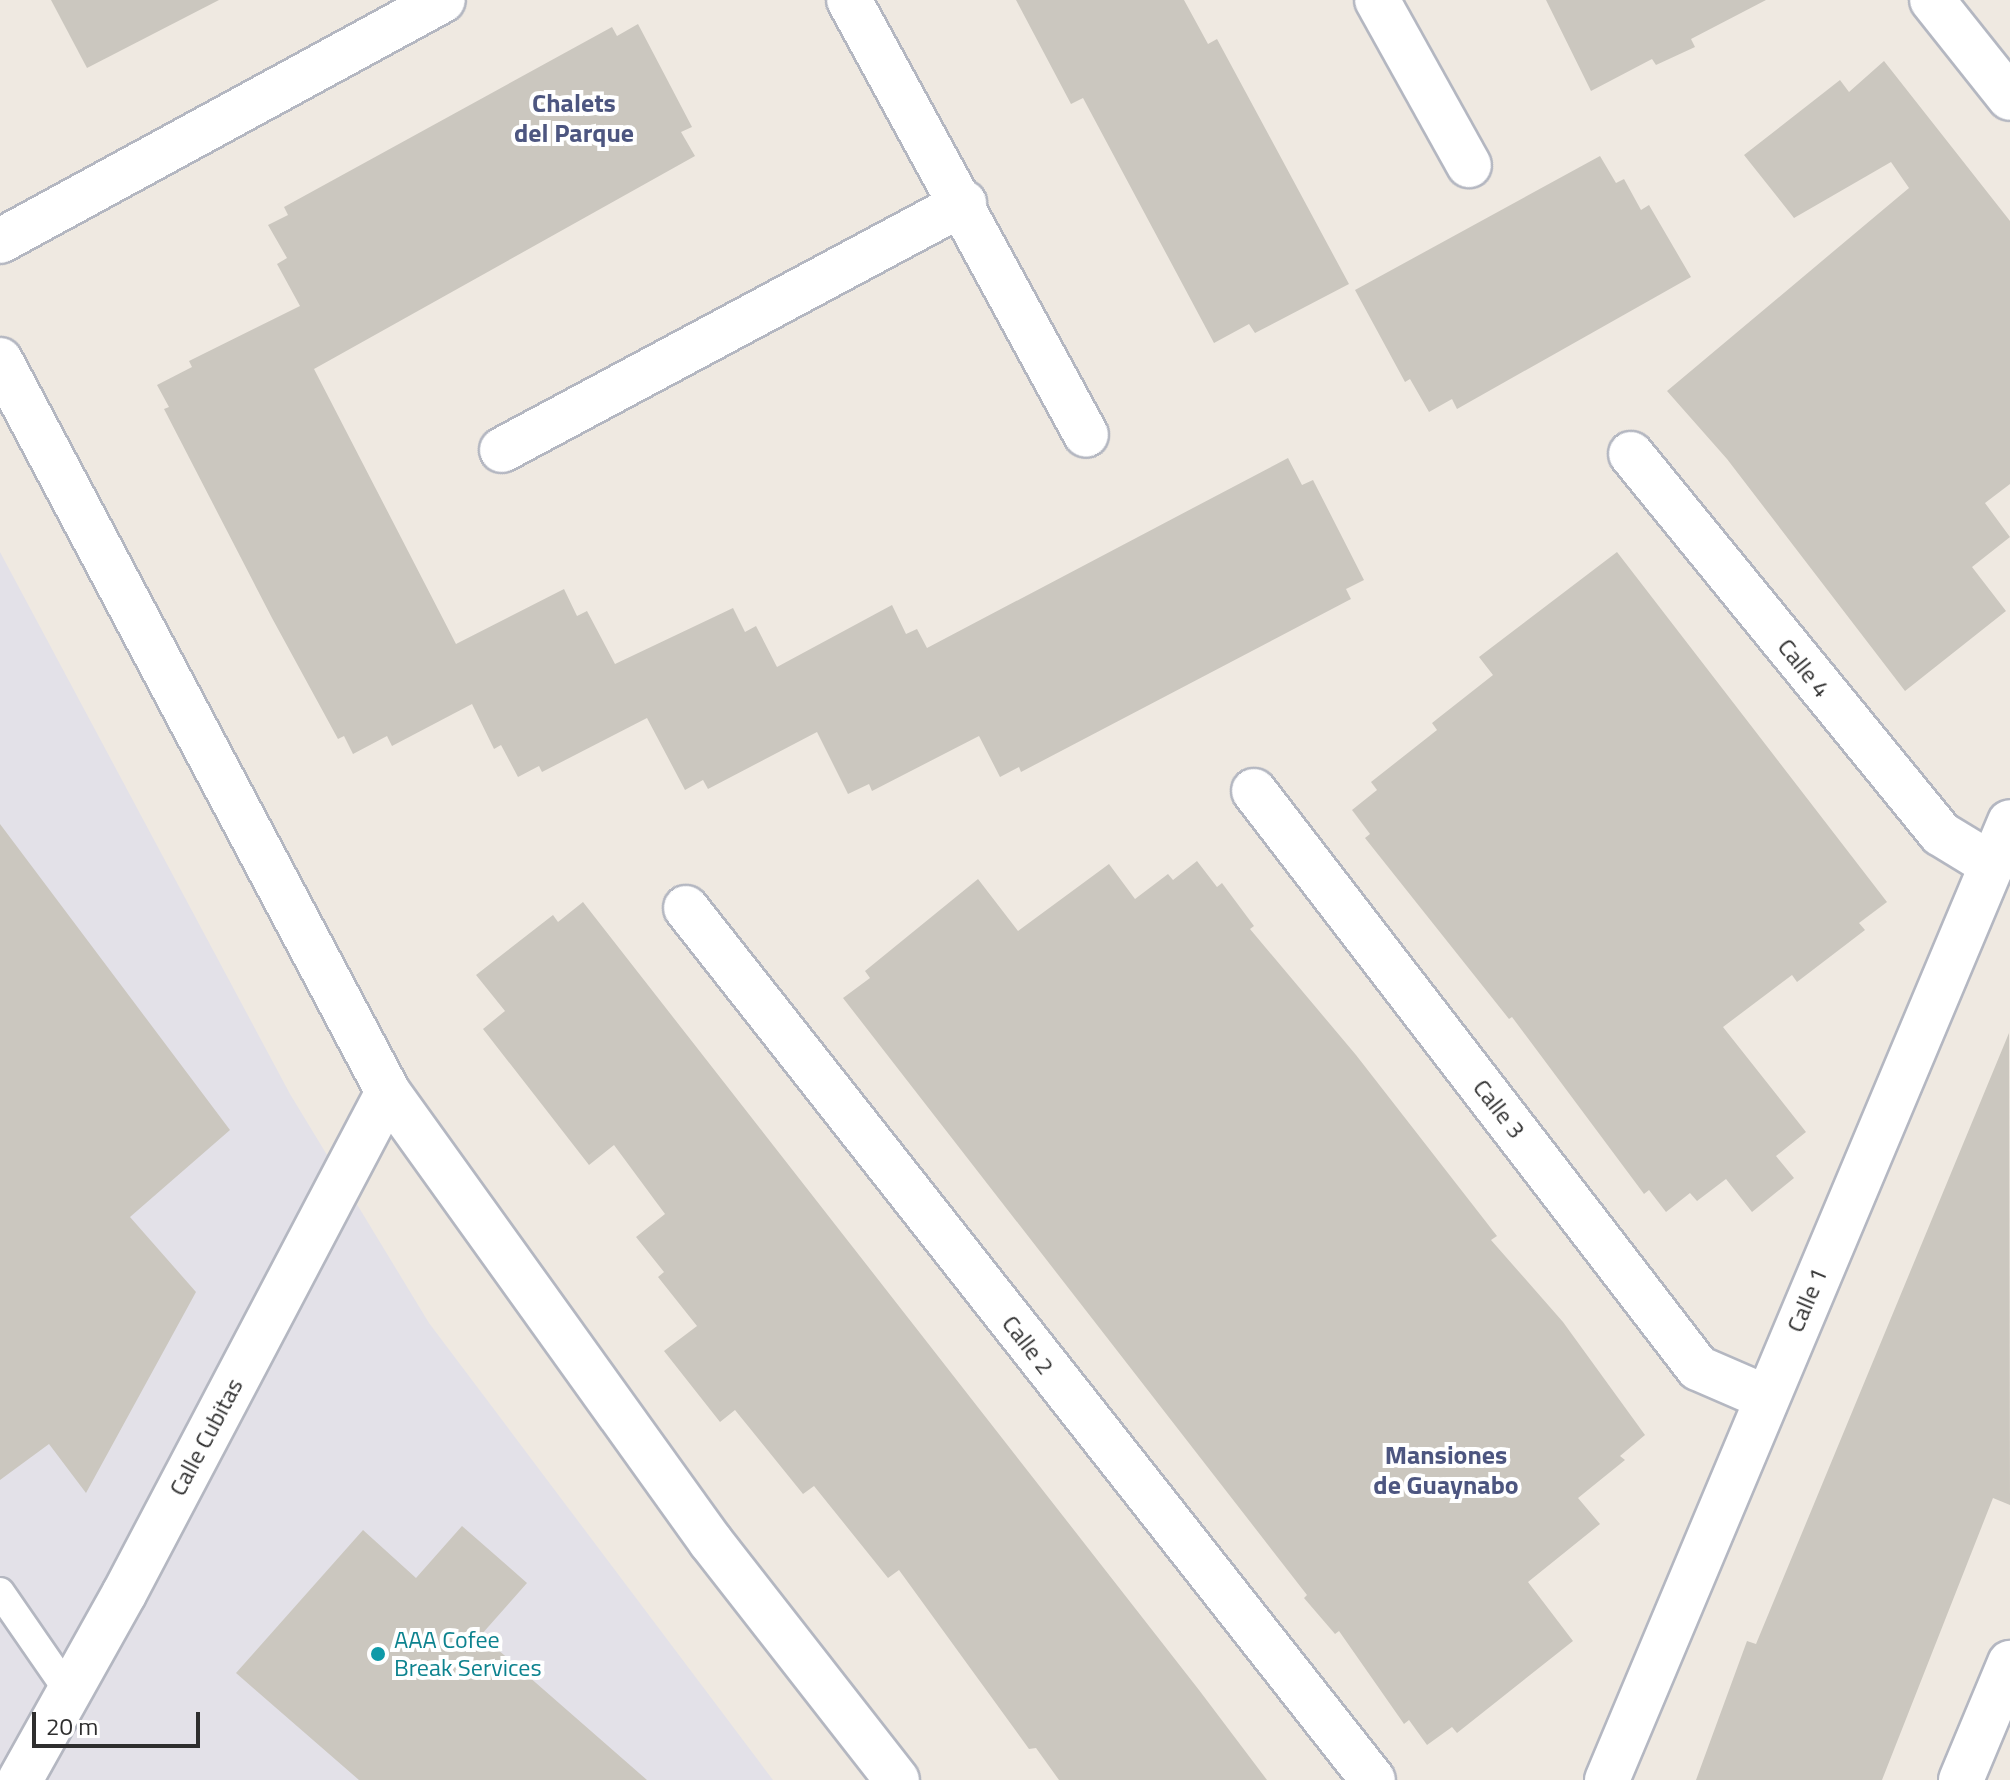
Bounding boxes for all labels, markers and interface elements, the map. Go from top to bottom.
district label: Chalets del Parque [514,87,634,148]
street label: Calle 4 [1772,633,1836,703]
street label: Calle 3 [1467,1074,1531,1144]
street label: Calle 1 [1781,1264,1833,1336]
street label: Calle 2 [996,1310,1060,1380]
street label: Calle Cubitas [163,1373,249,1501]
district label: Mansiones de Guaynabo [1373,1439,1519,1500]
place label: AAA Cofee Break Services [394,1626,542,1682]
marker: AAA Cofee Break Services [369,1645,387,1663]
scale bar [36,1696,204,1746]
text: 20 m [46,1708,98,1744]

